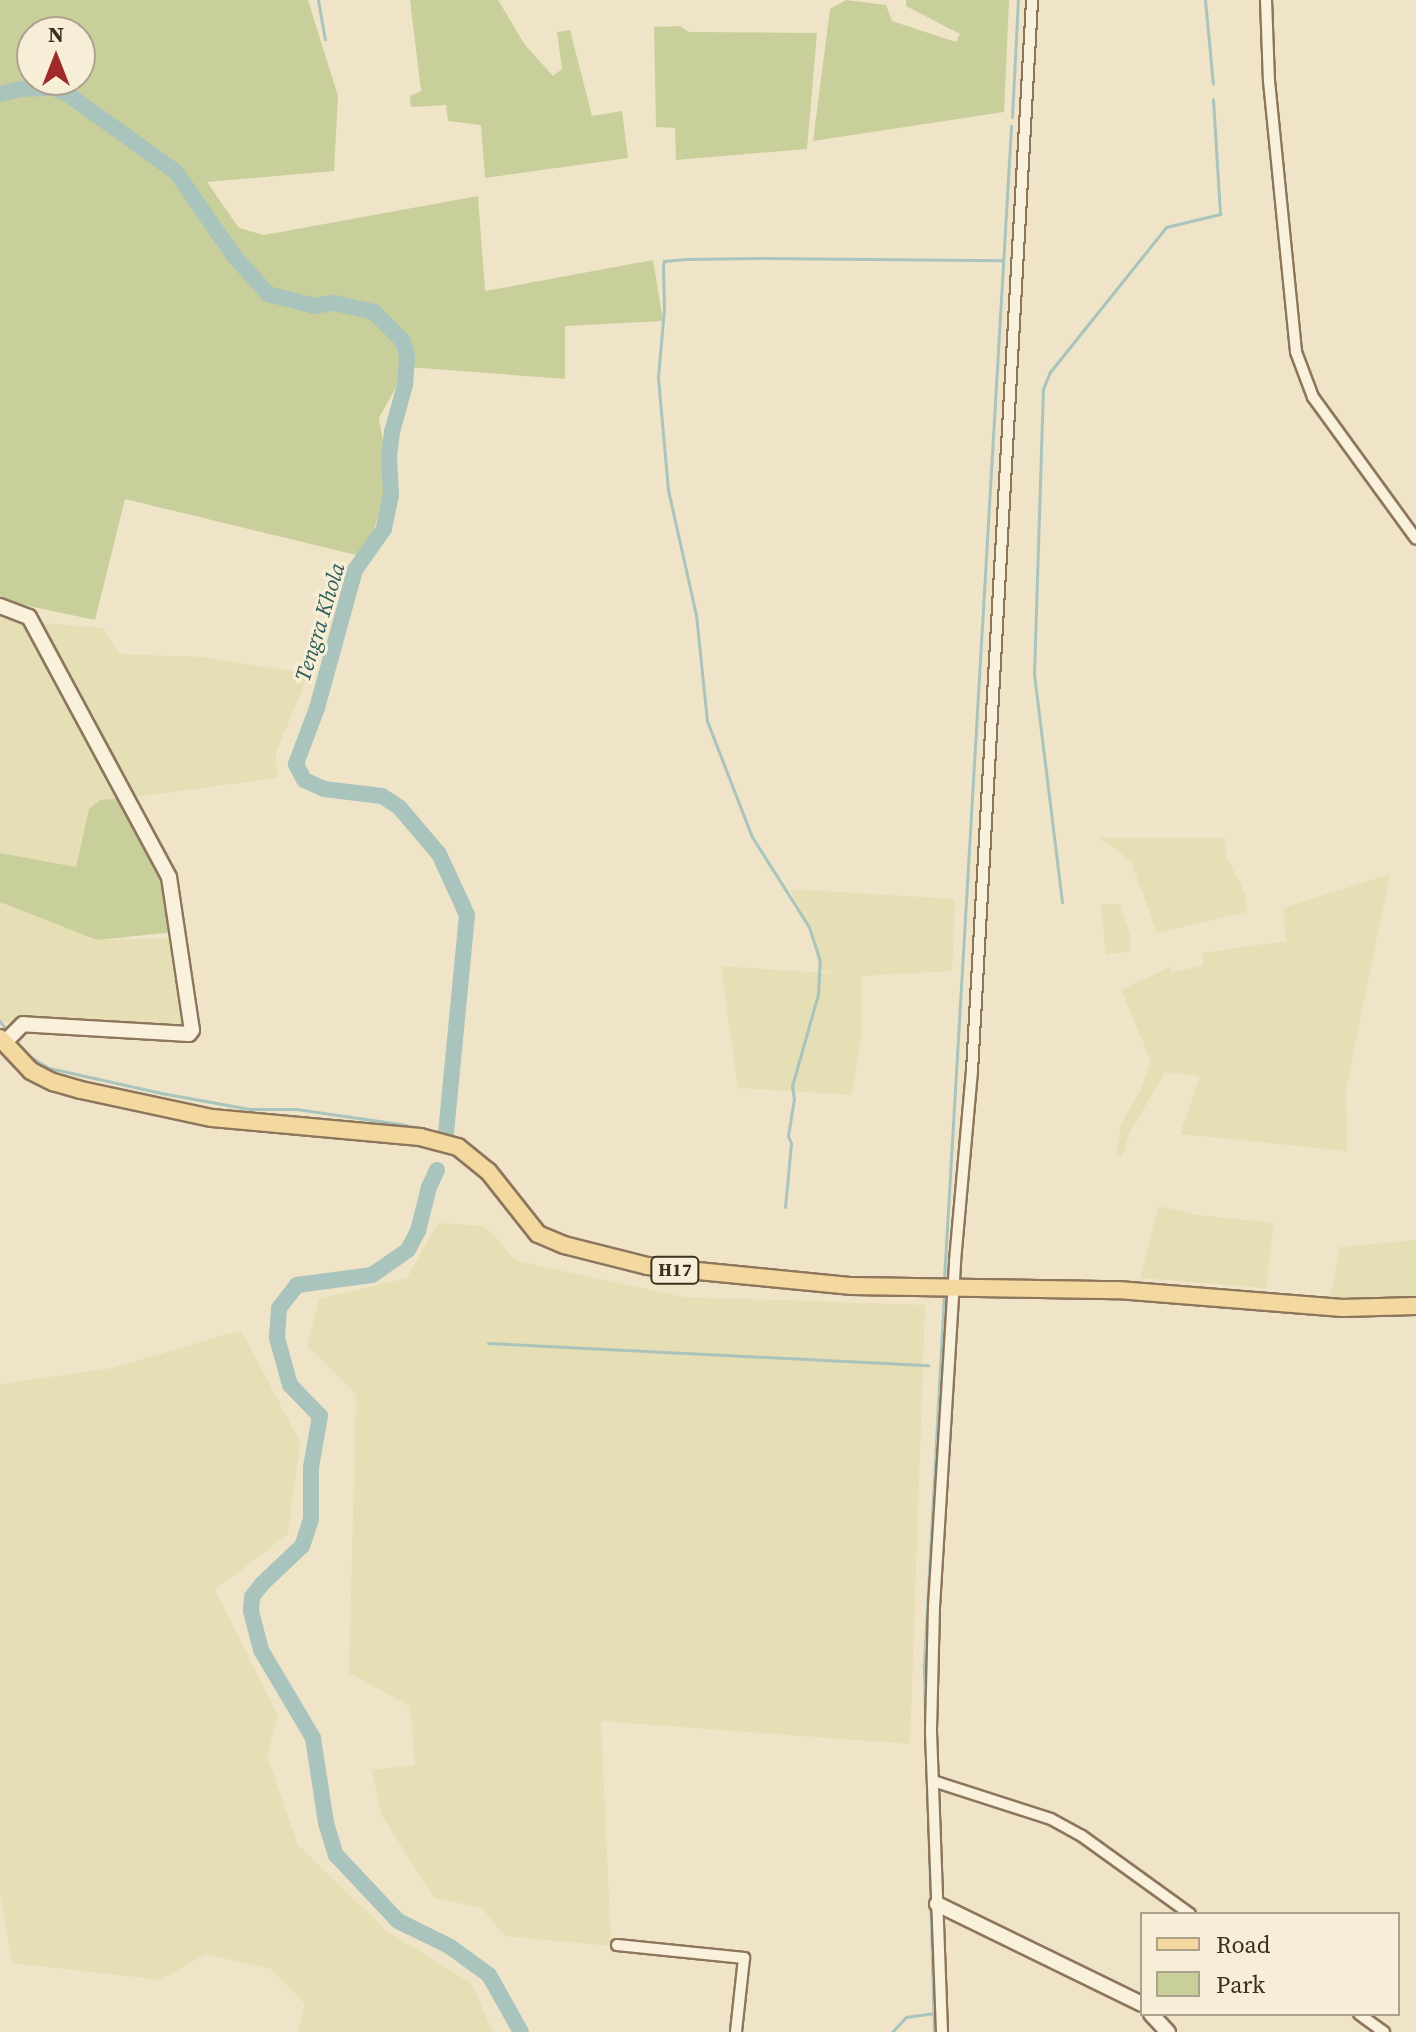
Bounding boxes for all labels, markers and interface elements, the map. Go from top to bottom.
north arrow [16,16,96,96]
text: N [48,19,64,49]
water label: Tengra Khola [289,560,351,684]
road number: H17 [649,1256,701,1284]
legend [1140,1912,1400,2016]
text: Road [1216,1928,1270,1961]
text: Park [1216,1968,1265,2001]

